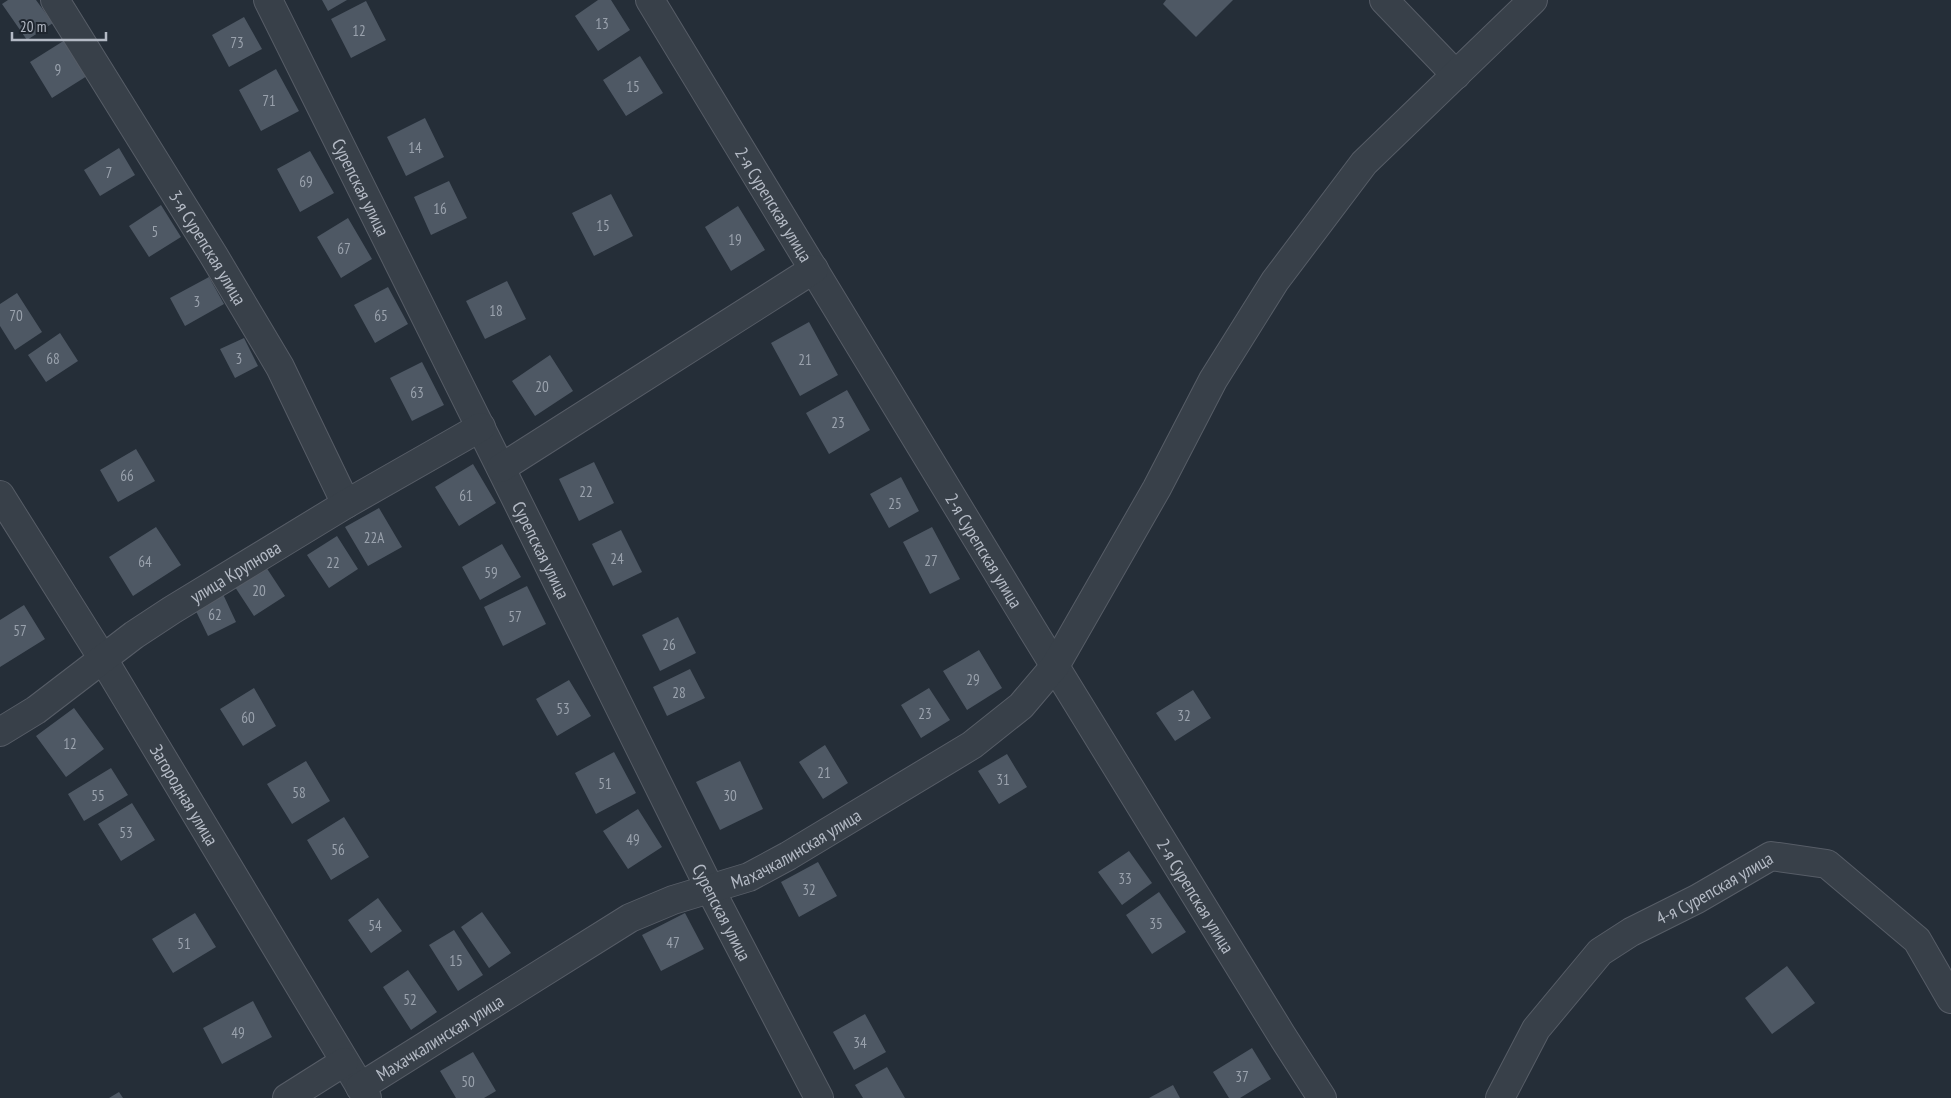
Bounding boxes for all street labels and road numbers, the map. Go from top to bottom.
street label: Сурепская улица [327,134,395,240]
street label: 2-я Сурепская улица [730,143,818,266]
street label: 3-я Сурепская улица [165,187,251,309]
street label: 2-я Сурепская улица [941,489,1028,612]
street label: Сурепская улица [507,497,575,602]
street label: улица Крупнова [186,535,285,608]
street label: Загородная улица [145,740,224,850]
street label: Махачкалинская улица [728,803,865,893]
street label: 2-я Сурепская улица [1152,834,1240,957]
street label: 4-я Сурепская улица [1652,846,1777,929]
street label: Сурепская улица [688,860,757,965]
street label: Махачкалинская улица [372,989,508,1086]

